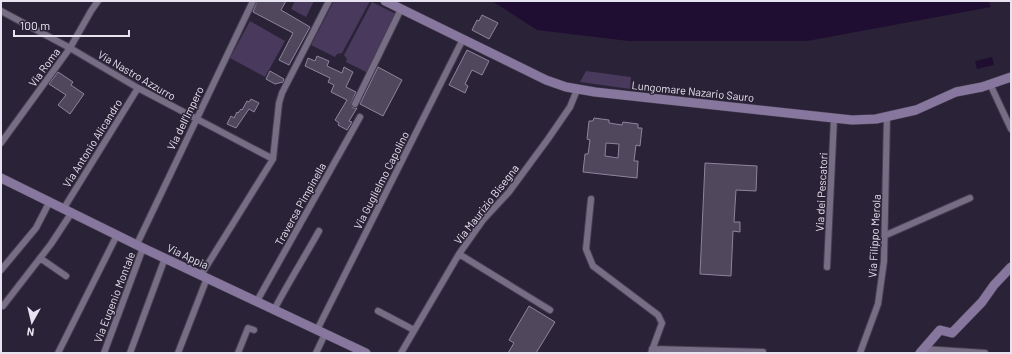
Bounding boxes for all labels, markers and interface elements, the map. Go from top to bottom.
scale bar [14,12,129,38]
text: 100 m [20,18,50,32]
street label: Via Roma [26,45,62,89]
street label: Via Nastro Azzurro [96,47,178,103]
street label: Lungomare Nazario Sauro [631,78,755,104]
street label: Via dell'Impero [164,84,206,152]
street label: Via Antonio Alicandro [60,96,124,190]
street label: Via Guglielmo Capolino [351,129,411,231]
street label: Via dei Pescatori [812,152,830,232]
street label: Traversa Pimpinella [272,160,328,248]
street label: Via Maurizio Bisegna [451,162,521,246]
street label: Via Filippo Merola [865,194,883,278]
street label: Via Appia [165,241,211,271]
street label: Via Eugenio Montale [91,250,137,344]
north arrow [12,302,52,342]
text: N [26,325,35,339]

